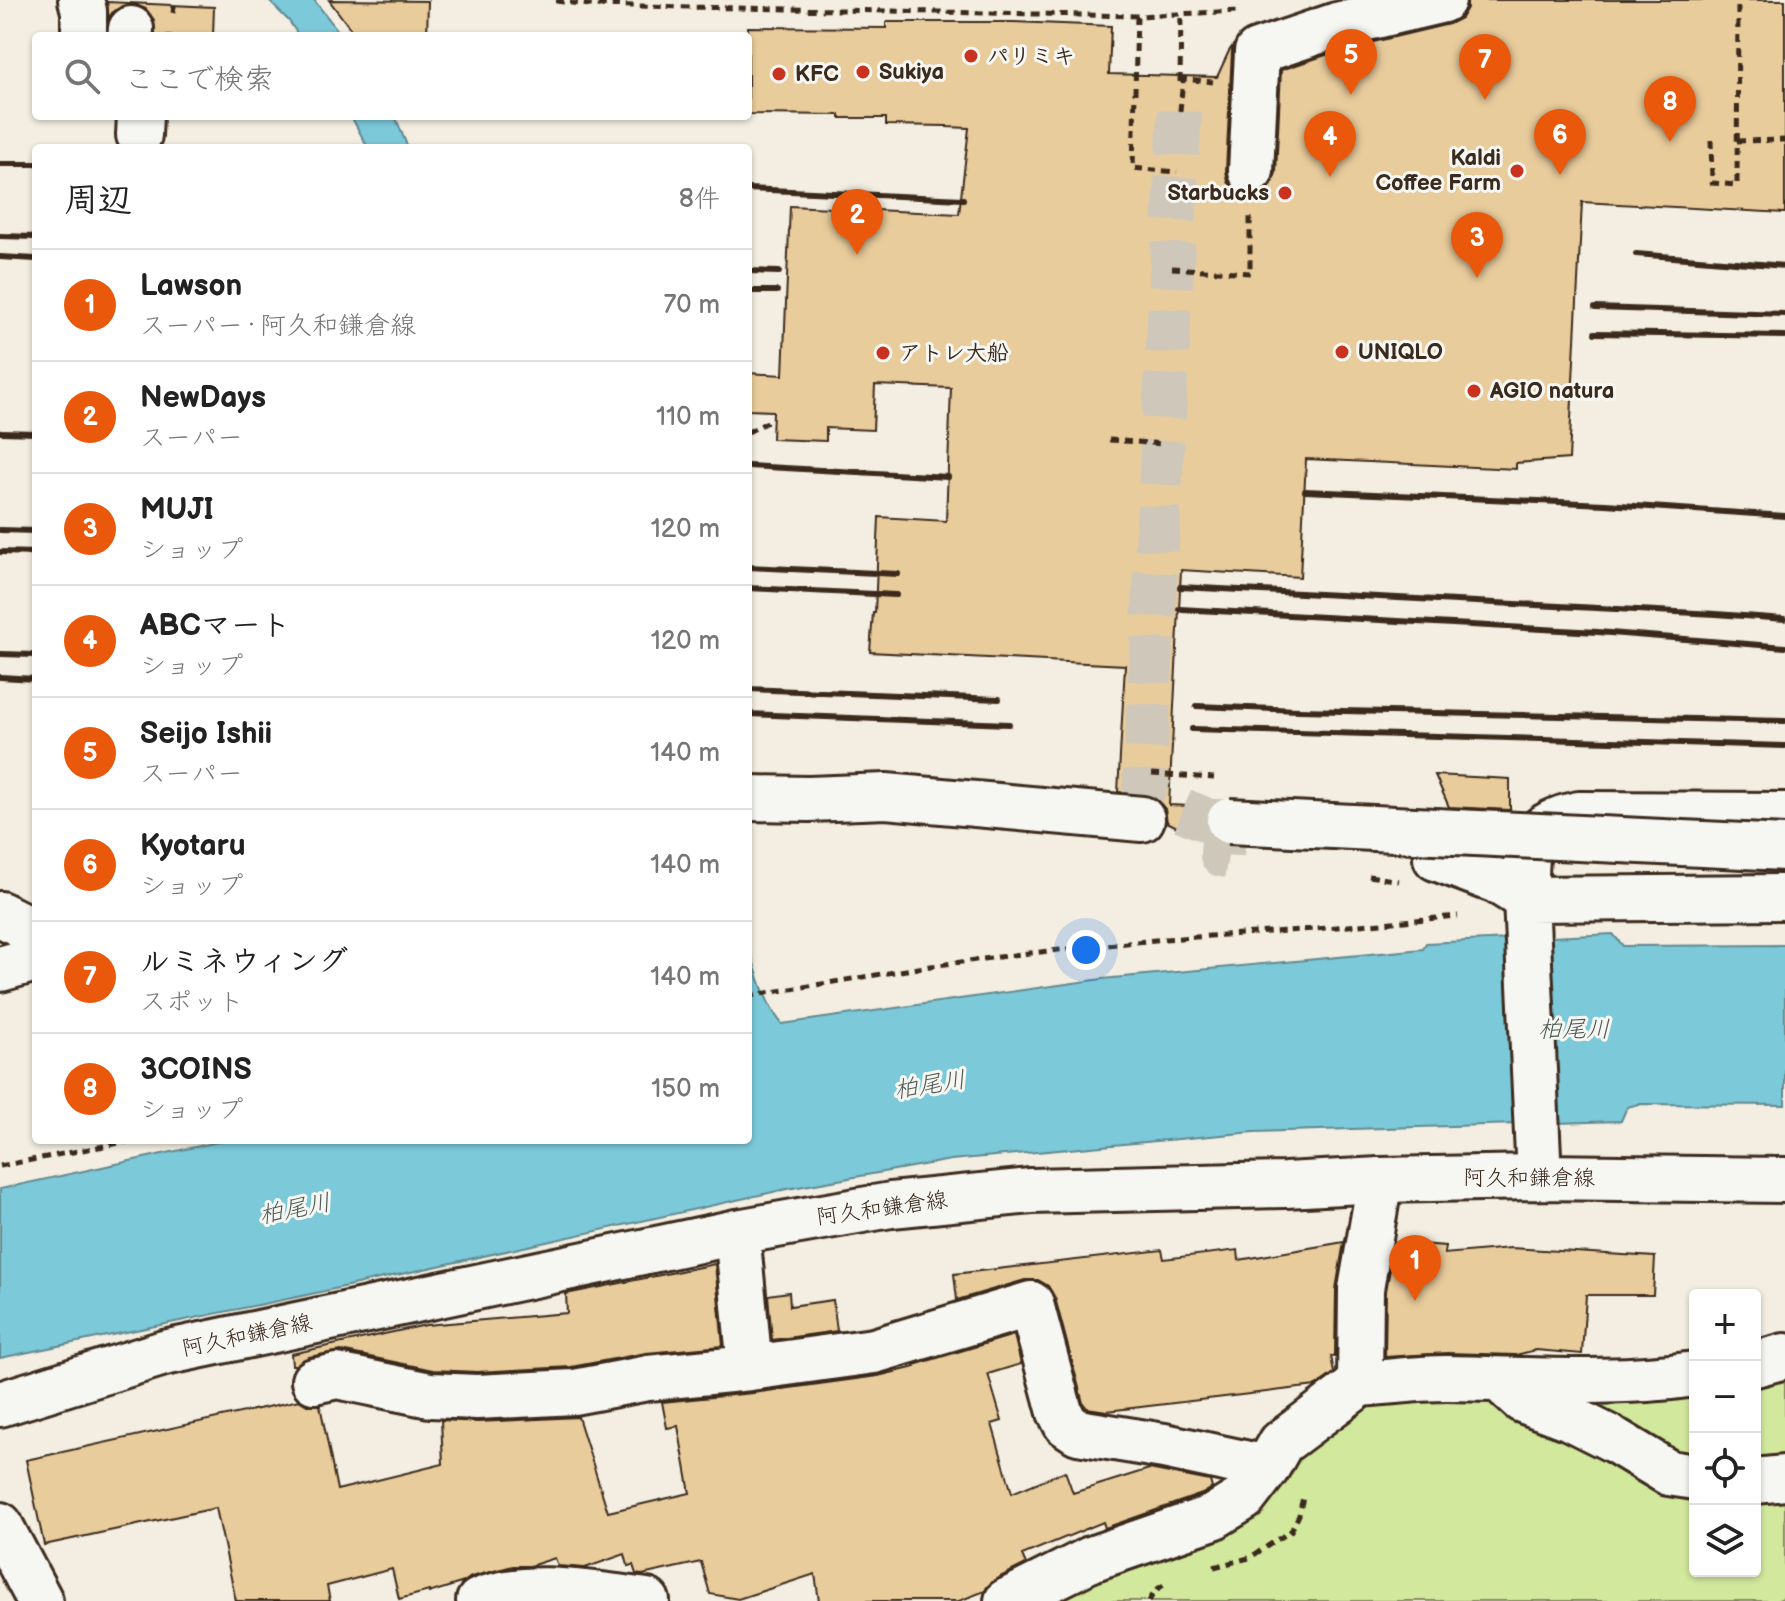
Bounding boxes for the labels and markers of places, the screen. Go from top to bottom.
pin: 5 [1325,29,1377,95]
pin: 7 [1459,34,1511,100]
place label: パリミキ [987,43,1075,70]
marker: パリミキ [962,47,980,65]
place label: Sukiya [879,59,944,86]
place label: KFC [795,61,839,88]
marker: Sukiya [854,63,872,81]
marker: KFC [770,65,788,83]
pin: 8 [1644,76,1696,142]
pin: 6 [1534,109,1586,175]
pin: 4 [1304,111,1356,177]
place label: Kaldi Coffee Farm [1375,145,1501,197]
marker: Kaldi Coffee Farm [1508,162,1526,180]
place label: Starbucks [1168,180,1269,207]
marker: Starbucks [1276,184,1294,202]
pin: 2 [831,189,883,255]
pin: 3 [1451,212,1503,278]
place label: UNIQLO [1358,339,1443,366]
place label: アトレ大船 [899,340,1009,367]
marker: UNIQLO [1333,343,1351,361]
marker: アトレ大船 [874,344,892,362]
place label: AGIO natura [1489,378,1614,405]
marker: AGIO natura [1465,382,1483,400]
pin: 1 [1389,1235,1441,1301]

